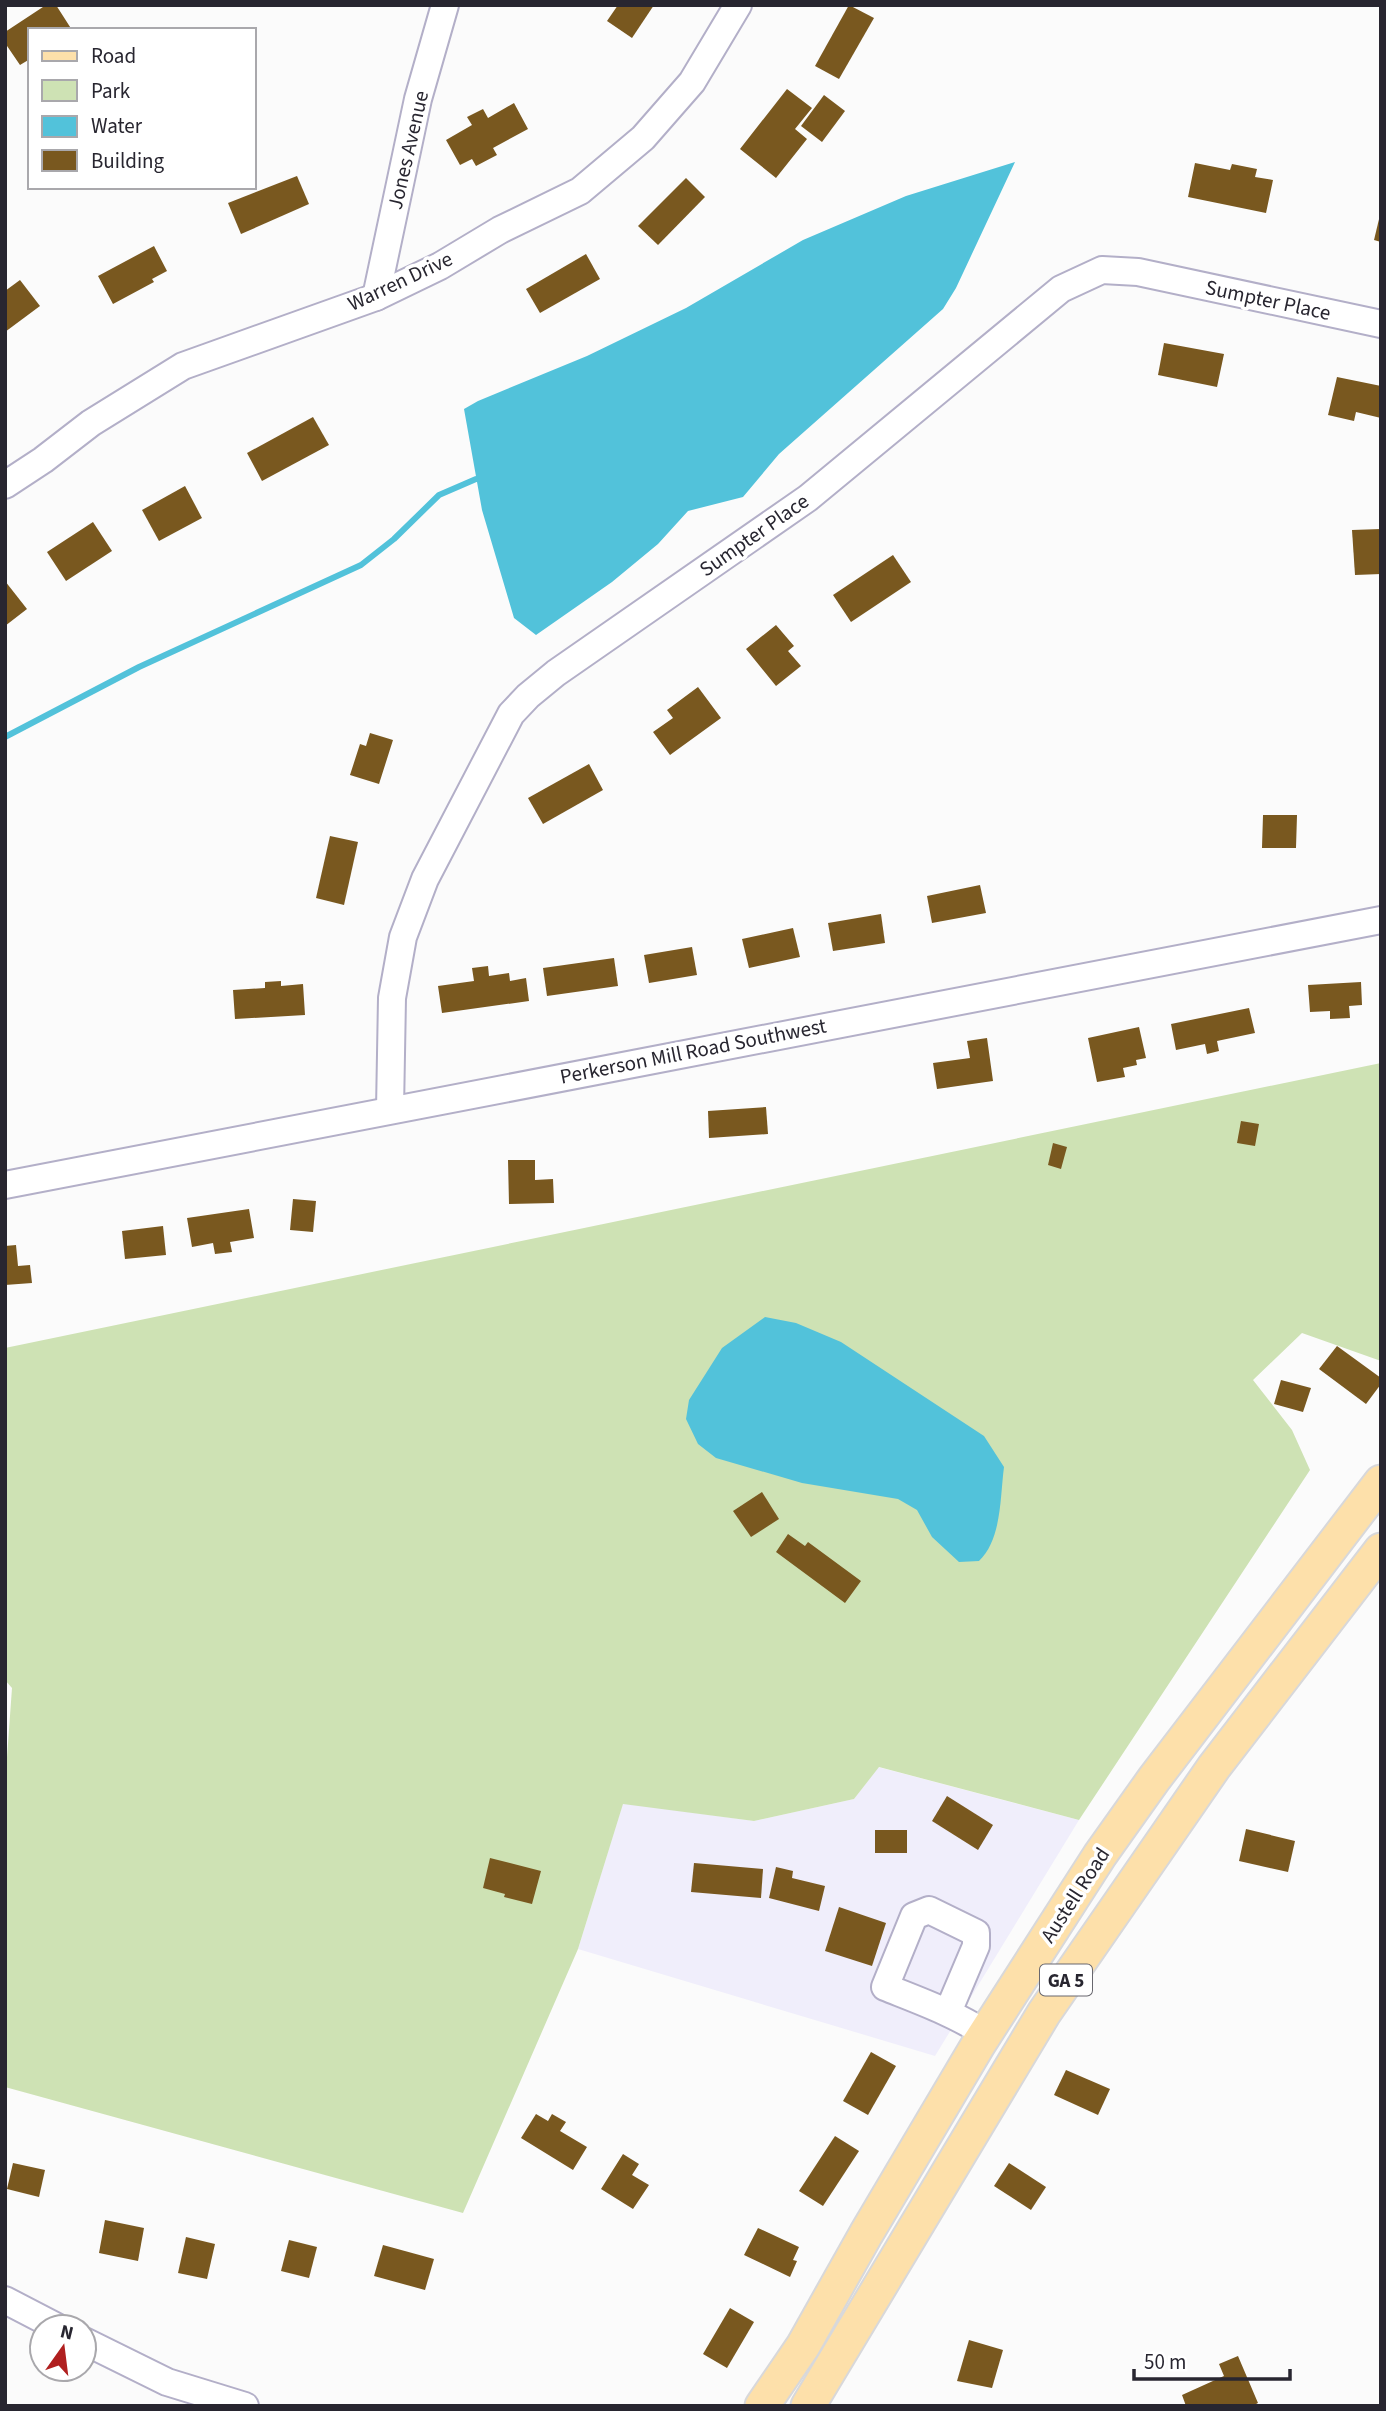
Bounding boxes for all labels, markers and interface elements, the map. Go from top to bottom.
legend [28,28,256,189]
text: Road [91,41,136,71]
text: Park [91,76,131,106]
street label: Jones Avenue [380,88,436,212]
text: Water [91,111,143,141]
text: Building [91,146,165,176]
street label: Warren Drive [343,244,457,318]
street label: Sumpter Place [1203,272,1333,328]
street label: Sumpter Place [693,486,815,584]
street label: Perkerson Mill Road Southwest [557,1010,829,1092]
street label: Austell Road [1033,1841,1117,1949]
road number: GA 5 [1040,1964,1092,1996]
north arrow [28,2313,98,2383]
text: N [57,2318,76,2348]
scale bar [1134,2338,1290,2382]
text: 50 m [1144,2347,1186,2377]

